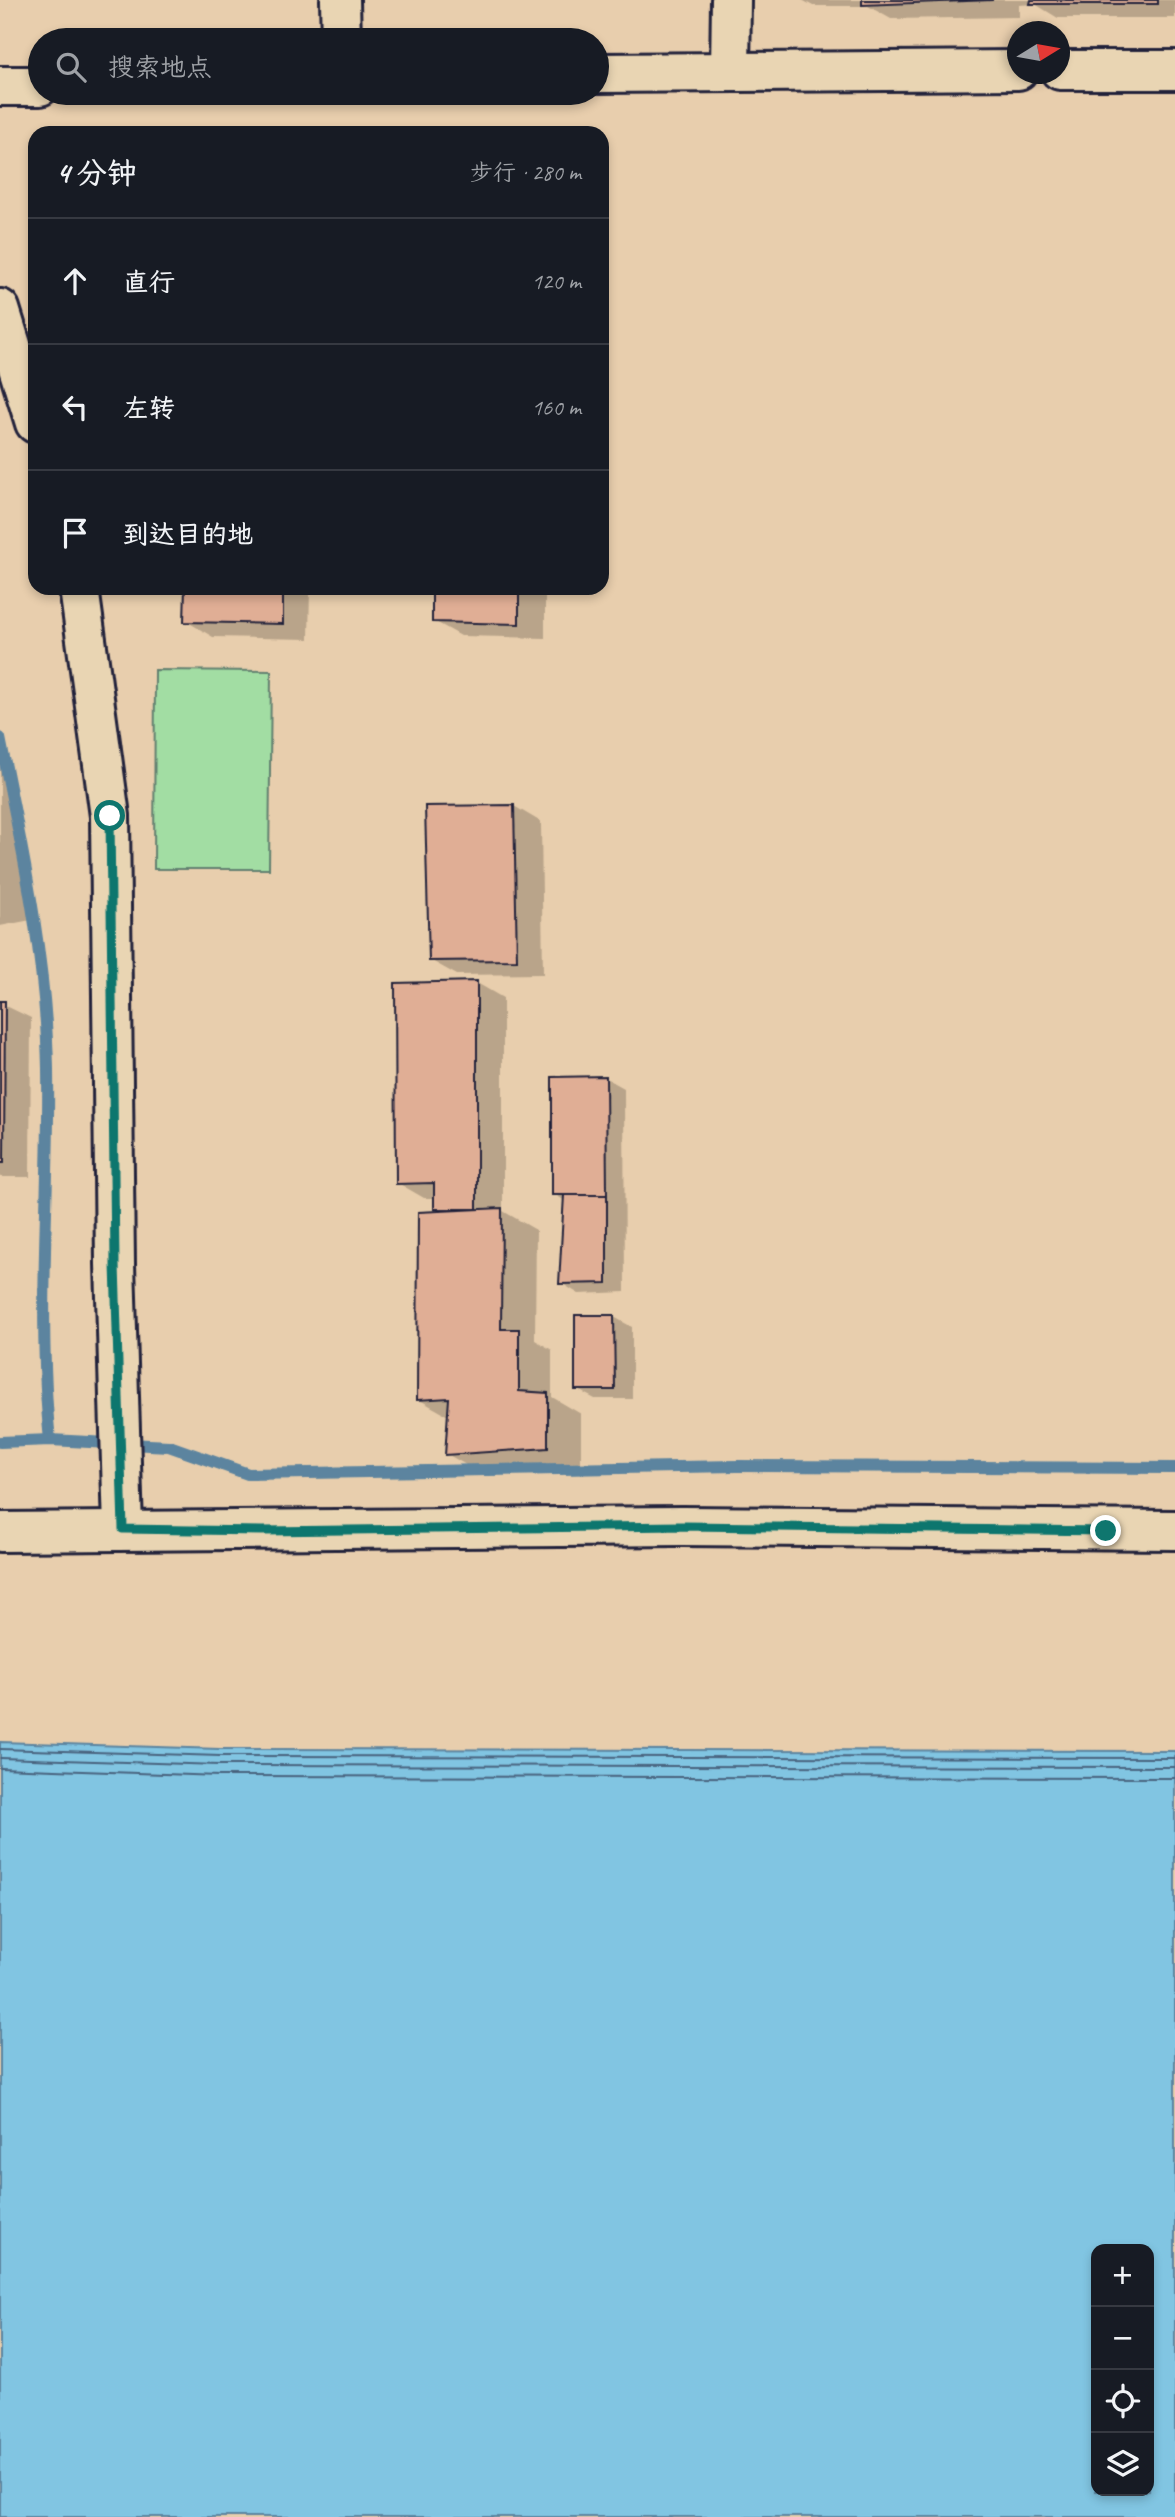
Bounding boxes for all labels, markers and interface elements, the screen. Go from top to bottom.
north arrow [1007,21,1070,84]
search box [28,28,609,105]
icon: search [52,48,90,86]
text: 搜索地点 [108,51,212,84]
text: 4 分钟 [56,154,137,192]
text: 步行 · 280 m [470,158,581,187]
icon: ahead [56,262,94,300]
text: 直行 [123,266,175,299]
text: 120 m [532,267,581,296]
icon: left [56,388,94,426]
text: 左转 [123,392,175,425]
text: 160 m [532,393,581,422]
icon: arrive [56,514,94,552]
text: 到达目的地 [123,518,253,551]
route start [94,800,125,831]
route end [1090,1515,1121,1546]
map controls [1091,2244,1154,2496]
button: + [1091,2244,1154,2307]
button: − [1091,2307,1154,2370]
button: locate [1091,2370,1154,2433]
button: layers [1091,2433,1154,2496]

